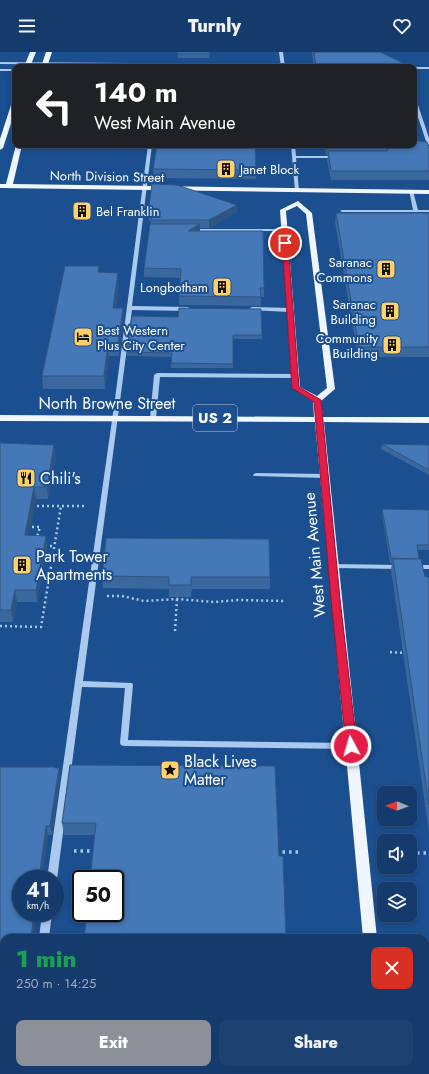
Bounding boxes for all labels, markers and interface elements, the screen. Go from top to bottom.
text: Turnly [188,13,241,39]
icon: menu [16,15,38,37]
icon: heart [391,15,413,37]
text: 140 m [94,72,178,113]
icon: left [28,80,80,132]
text: West Main Avenue [94,110,235,136]
building icon: Janet Block [215,158,237,180]
place label: Janet Block [238,160,299,179]
street label: North Division Street [50,166,165,187]
building icon: Bel Franklin [71,200,93,222]
place label: Bel Franklin [96,202,160,221]
pin [268,226,302,260]
icon: arrive [274,232,296,254]
place label: Saranac Commons [317,253,372,287]
building icon: Saranac Commons [375,258,397,280]
building icon: Longbotham [211,276,233,298]
place label: Longbotham [140,278,208,297]
place label: Saranac Building [331,295,376,329]
building icon: Saranac Building [379,300,401,322]
place label: Best Western Plus City Center [97,321,185,355]
hotel icon: Best Western Plus City Center [72,326,94,348]
place label: Community Building [316,329,378,363]
building icon: Community Building [381,334,403,356]
street label: North Browne Street [39,392,176,415]
road number: US 2 [193,405,237,431]
restaurant icon: Chili's [15,467,37,489]
place label: Chili's [40,467,81,490]
street label: West Main Avenue [298,491,331,619]
place label: Park Tower Apartments [36,545,112,586]
building icon: Park Tower Apartments [11,554,33,576]
position arrow [330,725,372,767]
place label: Black Lives Matter [184,750,257,791]
place icon: Black Lives Matter [159,759,181,781]
north arrow [377,786,417,826]
map controls [377,786,417,922]
button: sound [377,834,417,874]
speed limit sign: 50 [72,870,124,922]
text: 41 [26,876,50,905]
button: layers [377,882,417,922]
text: km/h [27,898,49,913]
text: 1 min [16,941,77,976]
button: close [371,947,413,989]
text: 250 m · 14:25 [16,974,96,993]
button: Exit [16,1020,211,1066]
button: Share [219,1020,413,1066]

